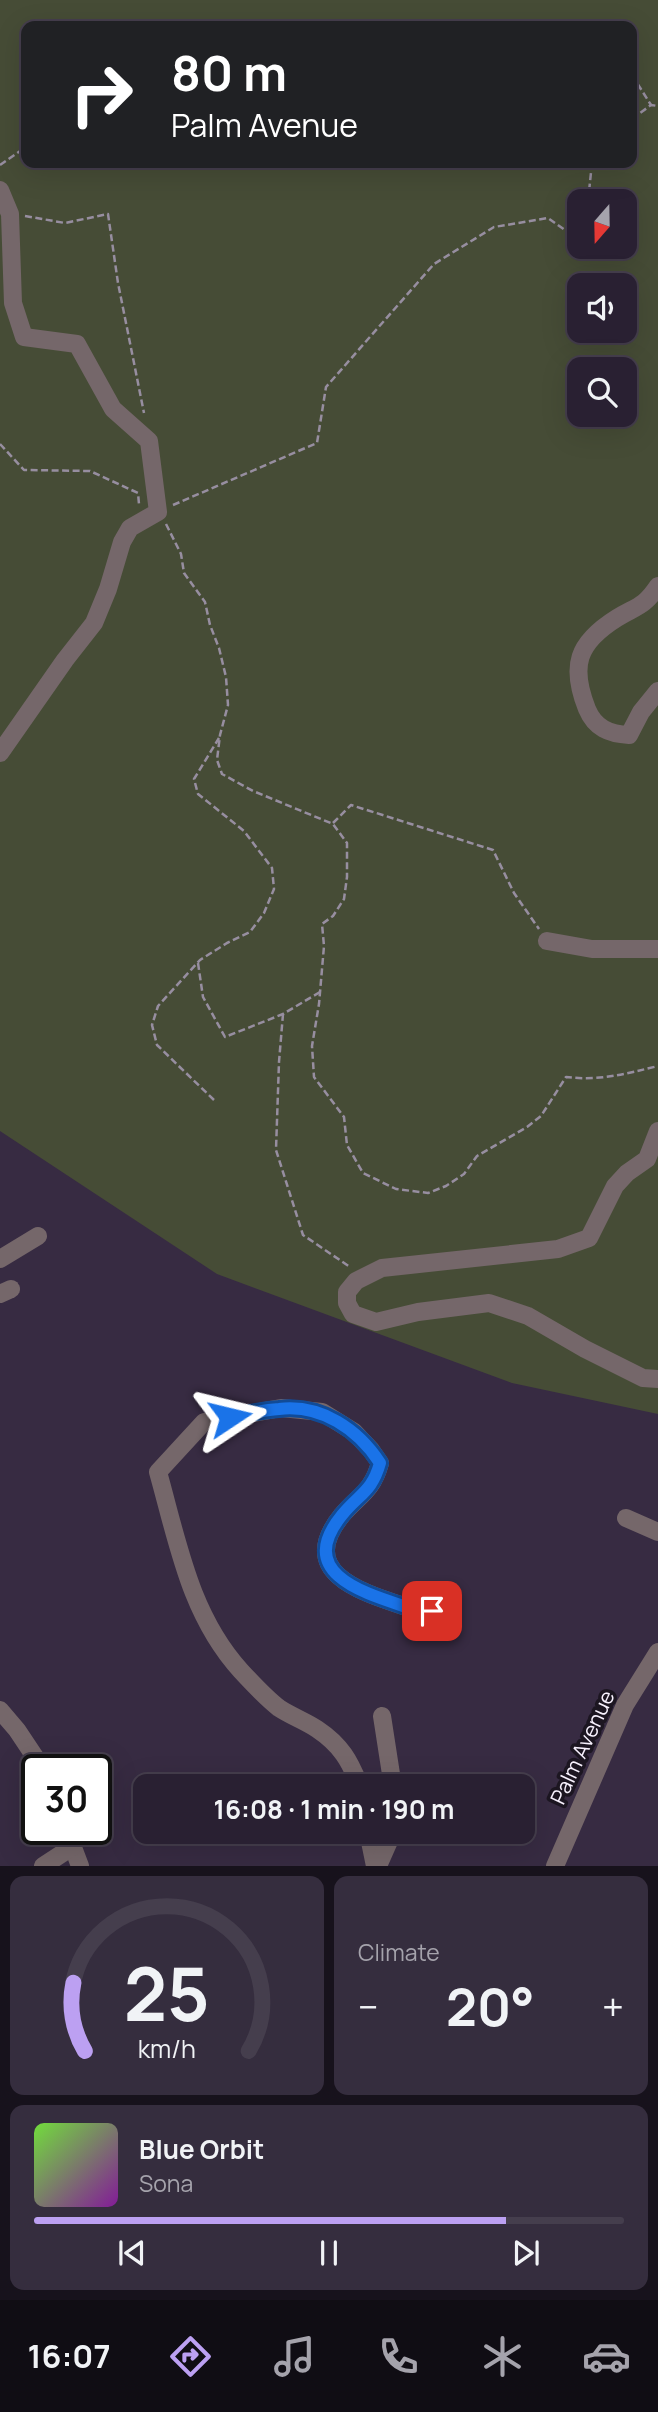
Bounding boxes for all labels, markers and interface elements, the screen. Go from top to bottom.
text: 80 m [171,39,287,106]
icon: right [56,49,147,140]
text: Palm Avenue [171,103,358,147]
north arrow [567,189,637,259]
map controls [567,189,637,427]
button: sound [567,273,637,343]
button: search [567,357,637,427]
position arrow [193,1380,267,1454]
pin [402,1581,462,1641]
icon: arrive [413,1592,451,1630]
street label: Palm Avenue [543,1685,621,1809]
speed limit sign: 30 [21,1754,112,1845]
text: 16:08 · 1 min · 190 m [214,1791,454,1827]
text: Climate [358,1936,440,1968]
text: 25 [124,1944,210,2044]
text: 20° [446,1971,535,2042]
text: − [358,1980,379,2032]
text: + [602,1980,624,2032]
text: km/h [138,2031,196,2066]
text: Blue Orbit [139,2131,264,2167]
text: Sona [139,2167,193,2199]
icon: previous [113,2234,151,2272]
icon: pause [310,2234,348,2272]
icon: next [507,2234,545,2272]
icon: directions [166,2332,215,2381]
icon: music [270,2332,319,2381]
icon: phone [374,2332,423,2381]
icon: climate [478,2332,527,2381]
icon: car [582,2332,631,2381]
text: 16:07 [28,2334,111,2378]

